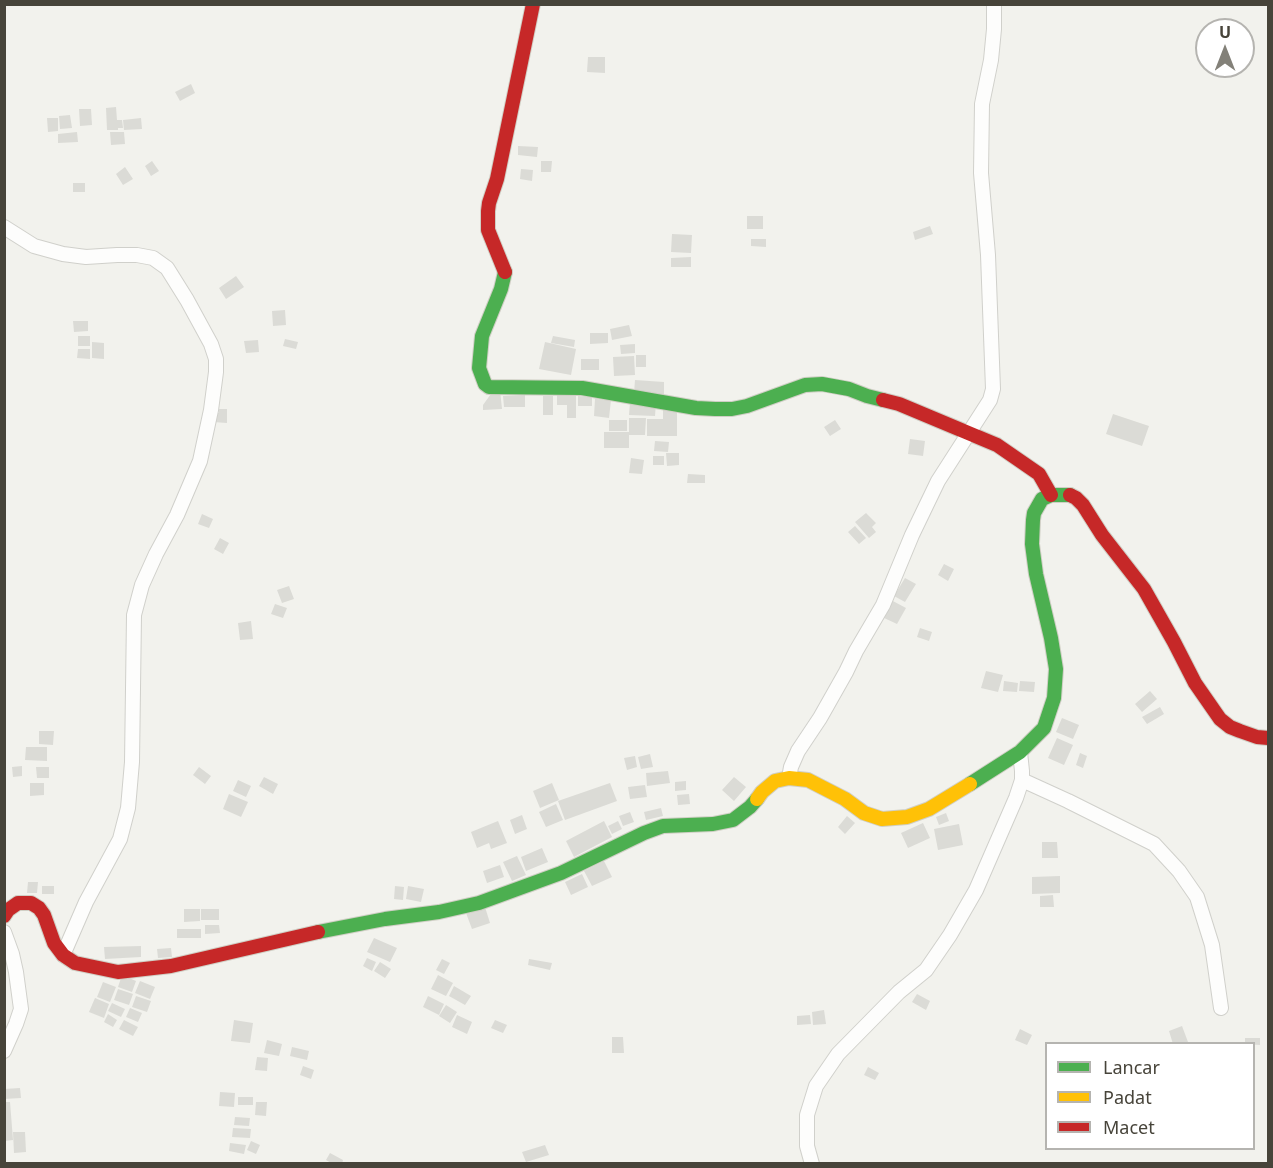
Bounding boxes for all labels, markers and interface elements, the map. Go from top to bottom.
north arrow [1195,18,1255,78]
text: U [1219,21,1231,43]
legend [1045,1042,1255,1150]
text: Lancar [1103,1055,1160,1079]
text: Padat [1103,1085,1152,1109]
text: Macet [1103,1115,1155,1139]

